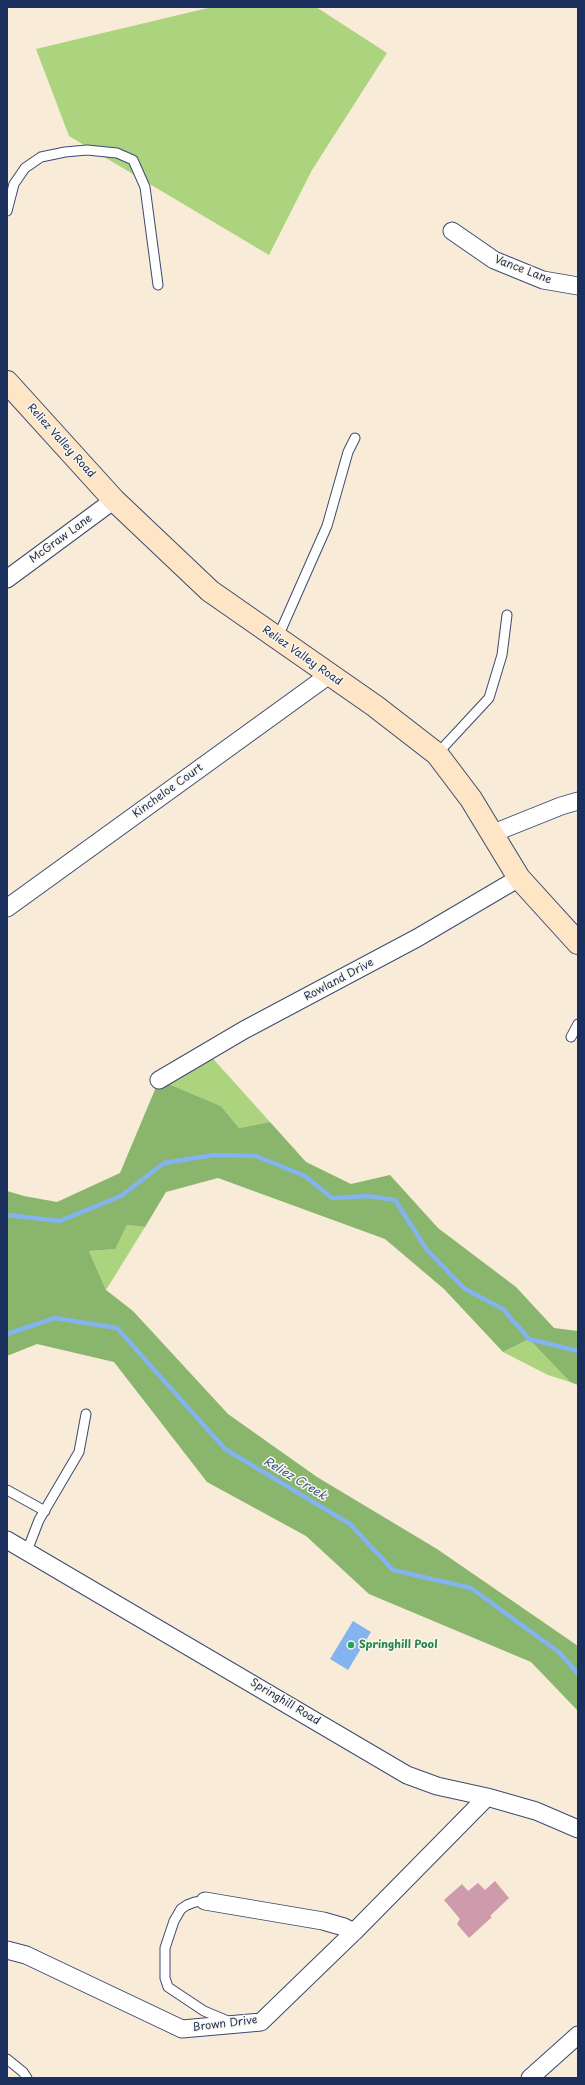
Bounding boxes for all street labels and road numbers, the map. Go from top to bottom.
street label: Vance Lane [492,253,554,287]
street label: Reliez Valley Road [24,401,98,481]
street label: McGraw Lane [27,512,95,566]
street label: Reliez Valley Road [259,623,345,689]
street label: Kincheloe Court [130,761,206,821]
street label: Rowland Drive [302,956,376,1004]
street label: Springhill Road [248,1676,322,1728]
street label: Brown Drive [192,2013,258,2035]

